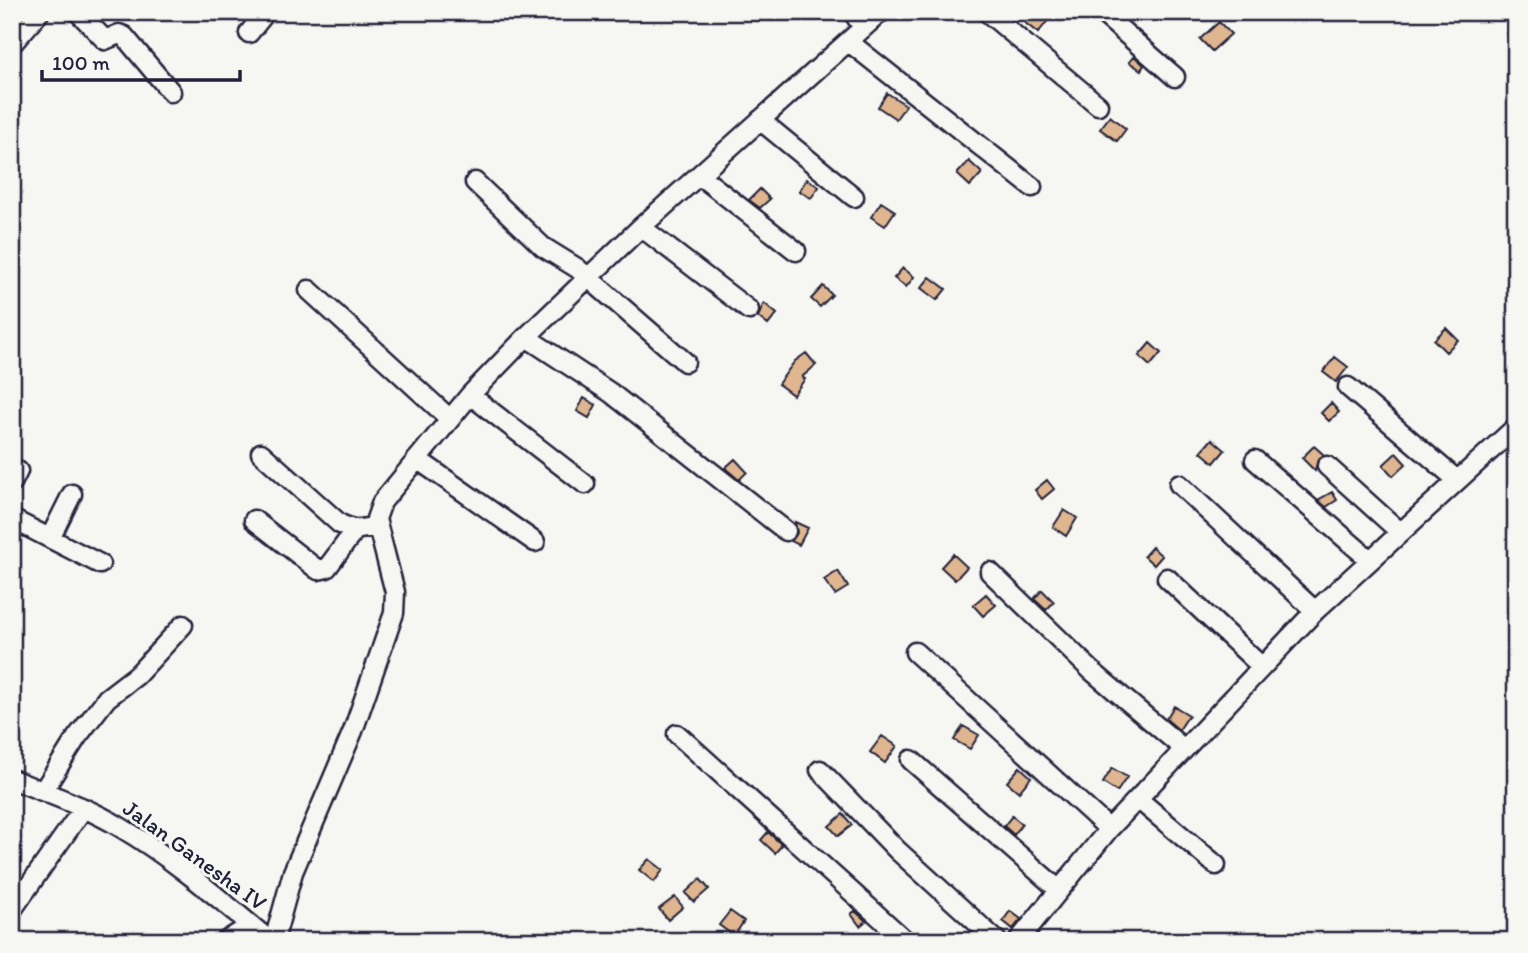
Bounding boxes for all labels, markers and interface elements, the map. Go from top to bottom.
scale bar [42,38,240,82]
text: 100 m [52,50,110,75]
street label: Jalan Ganesha IV [118,794,273,917]

